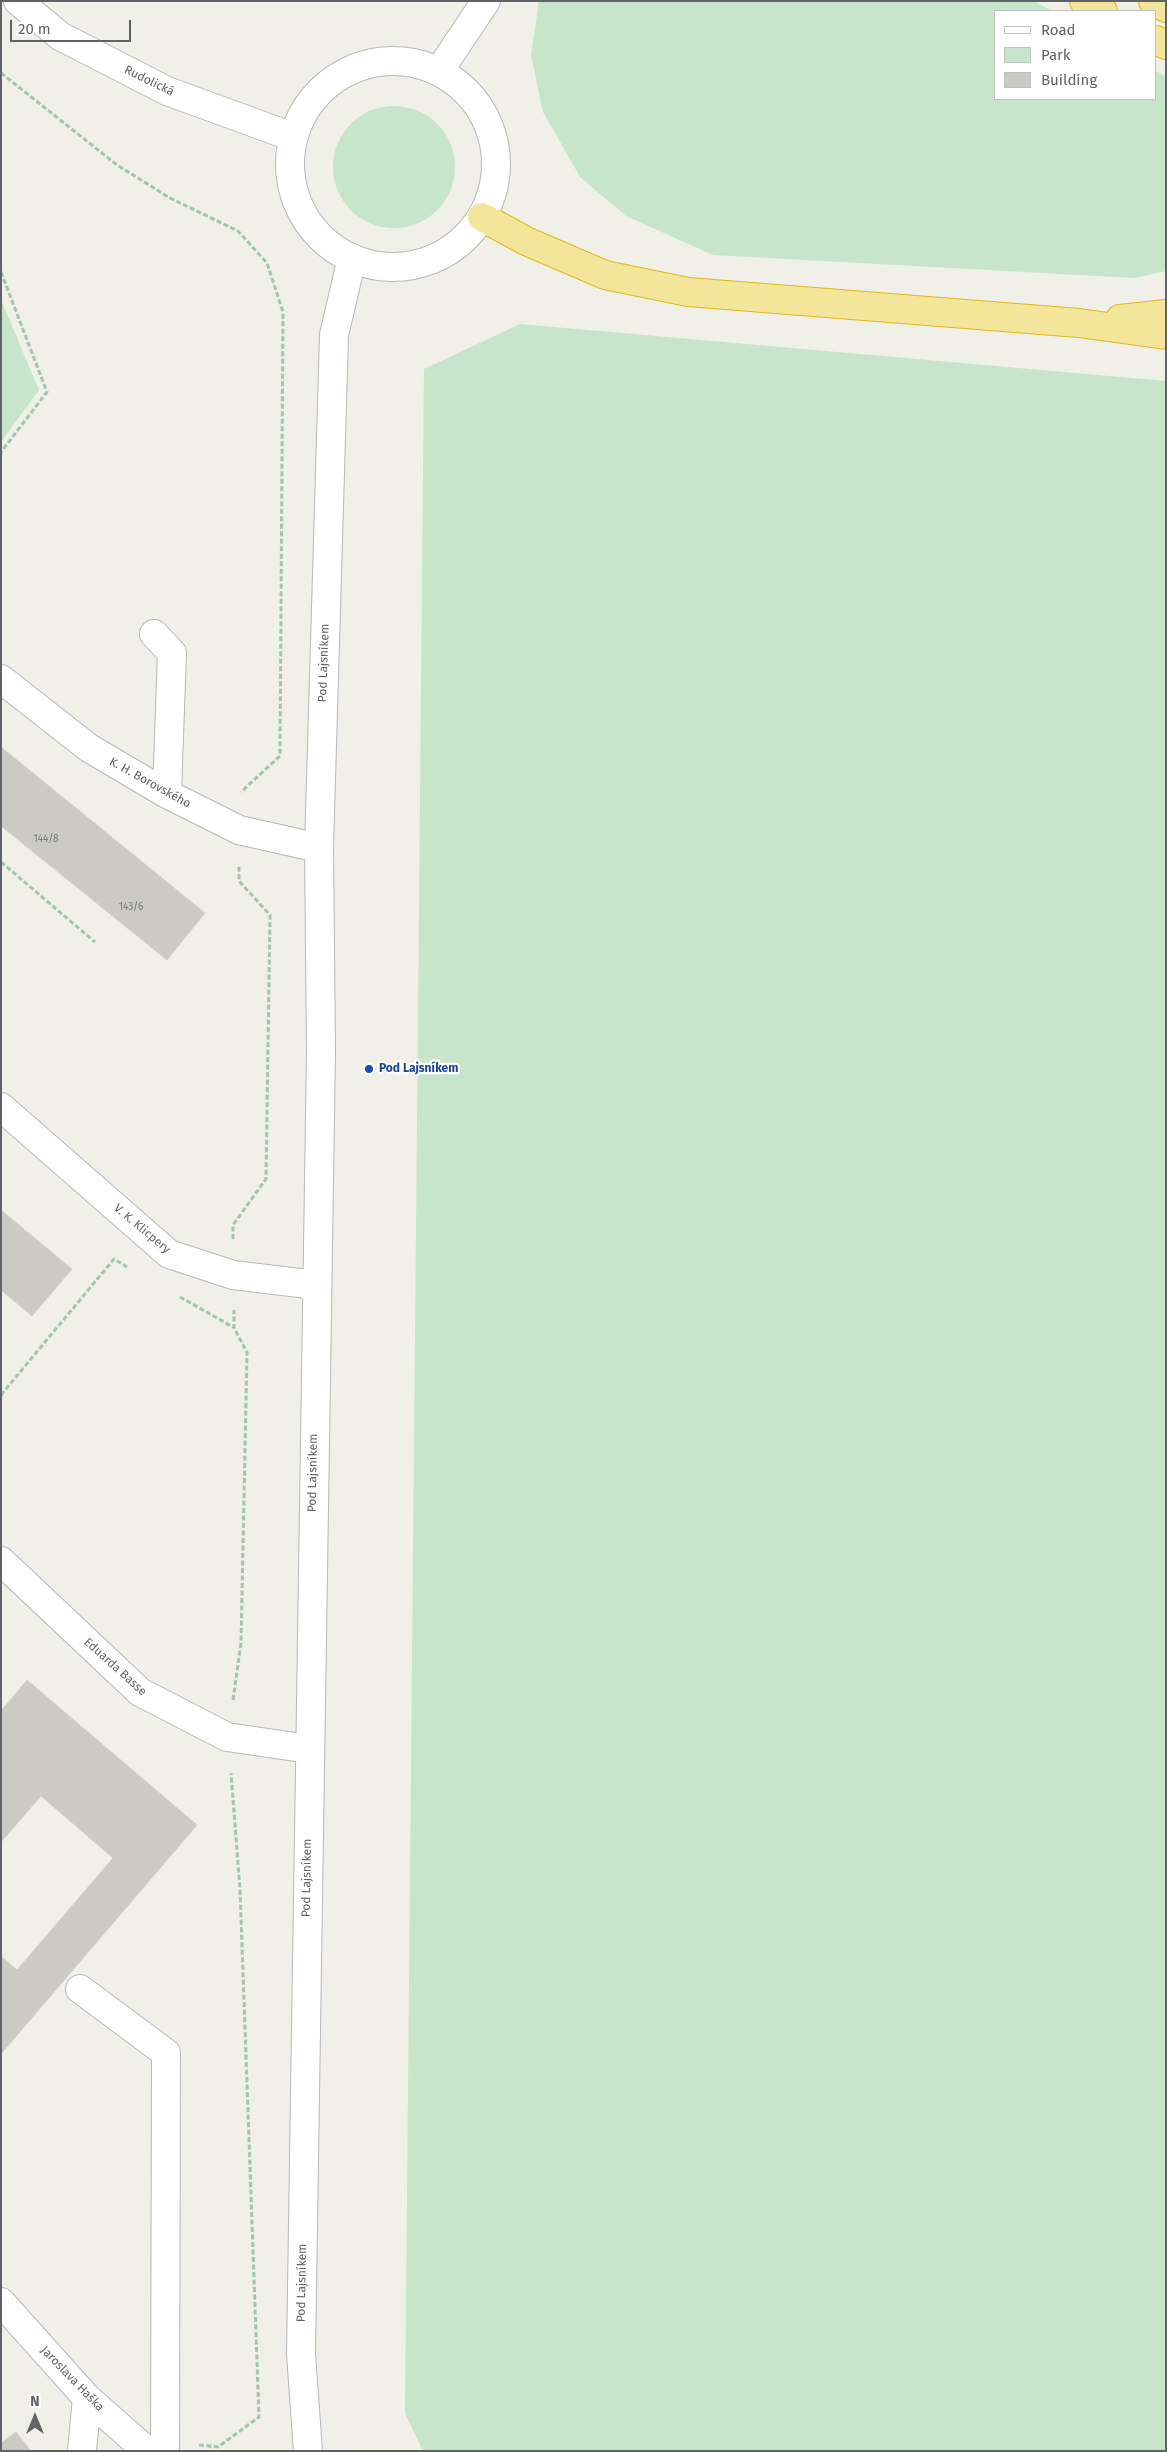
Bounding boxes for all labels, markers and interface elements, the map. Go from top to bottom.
scale bar [12,10,134,42]
legend [994,10,1157,100]
text: 20 m [18,20,51,38]
text: Road [1041,21,1076,39]
text: Park [1041,46,1071,64]
street label: Rudolická [122,63,176,99]
text: Building [1041,71,1097,89]
street label: Pod Lajsníkem [315,623,333,703]
street label: K. H. Borovského [107,755,193,811]
house number: 144/8 [33,833,59,845]
house number: 143/6 [119,901,143,913]
place label: Pod Lajsníkem [379,1062,458,1076]
marker: Pod Lajsníkem [363,1063,375,1075]
street label: V. K. Klicpery [111,1201,173,1257]
street label: Pod Lajsníkem [305,1434,321,1512]
street label: Eduarda Basse [81,1635,149,1699]
street label: Pod Lajsníkem [299,1839,315,1917]
street label: Pod Lajsníkem [294,2244,310,2322]
street label: Jaroslava Haška [37,2343,107,2415]
north arrow [10,2392,60,2442]
text: N [30,2393,40,2410]

